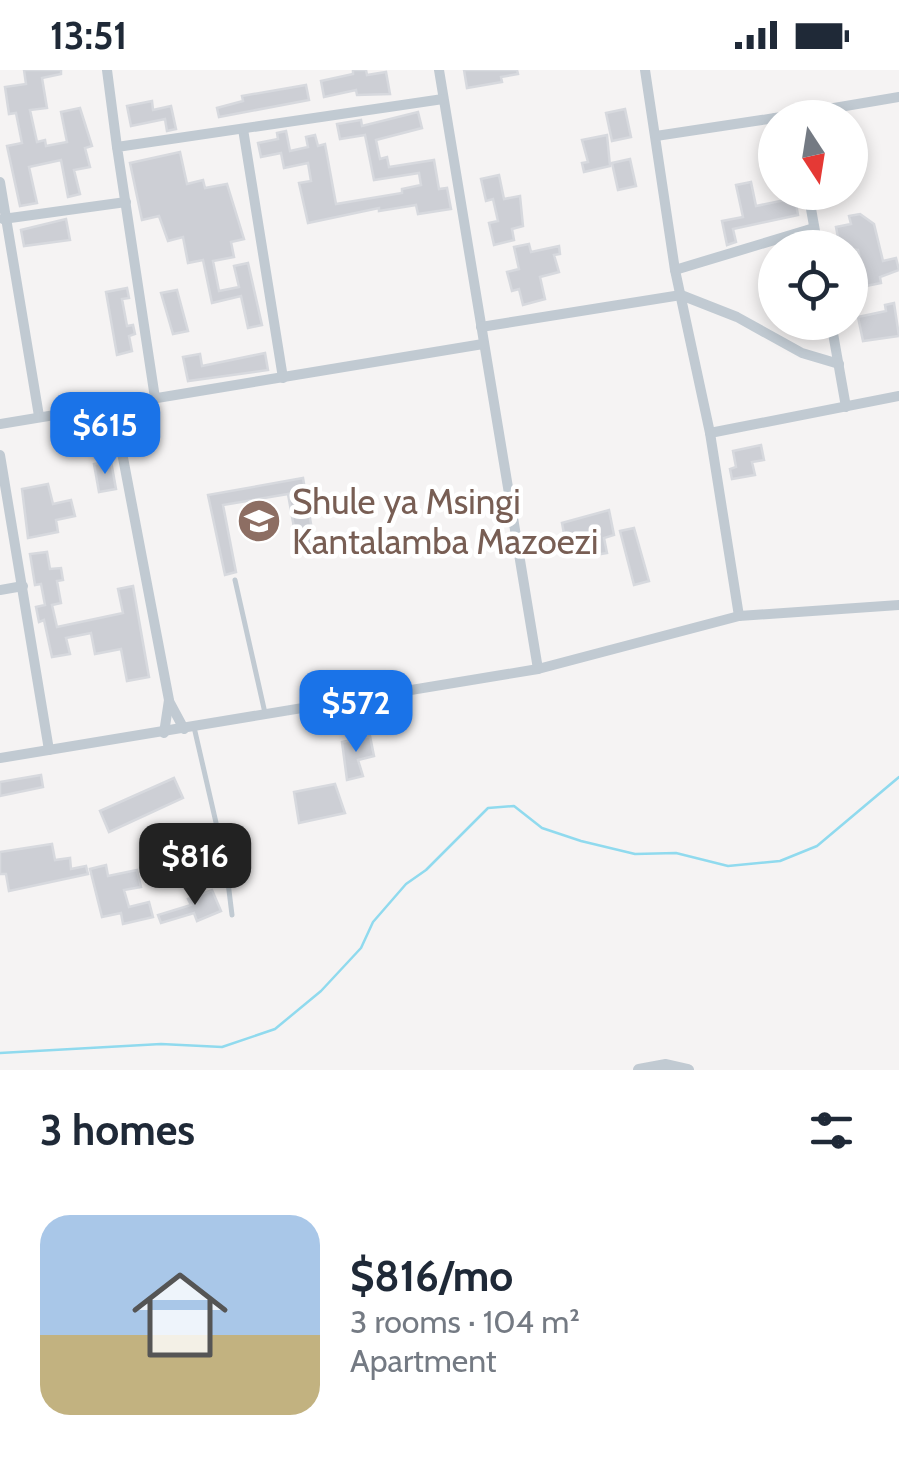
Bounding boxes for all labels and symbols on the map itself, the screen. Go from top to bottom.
north arrow [758,100,868,210]
pin: $615 [46,392,164,477]
place label: Shule ya Msingi Kantalamba Mazoezi [292,480,599,563]
school or university icon: Shule ya Msingi Kantalamba Mazoezi [236,498,282,544]
pin: $572 [297,670,415,755]
pin: $816 [136,823,254,908]

